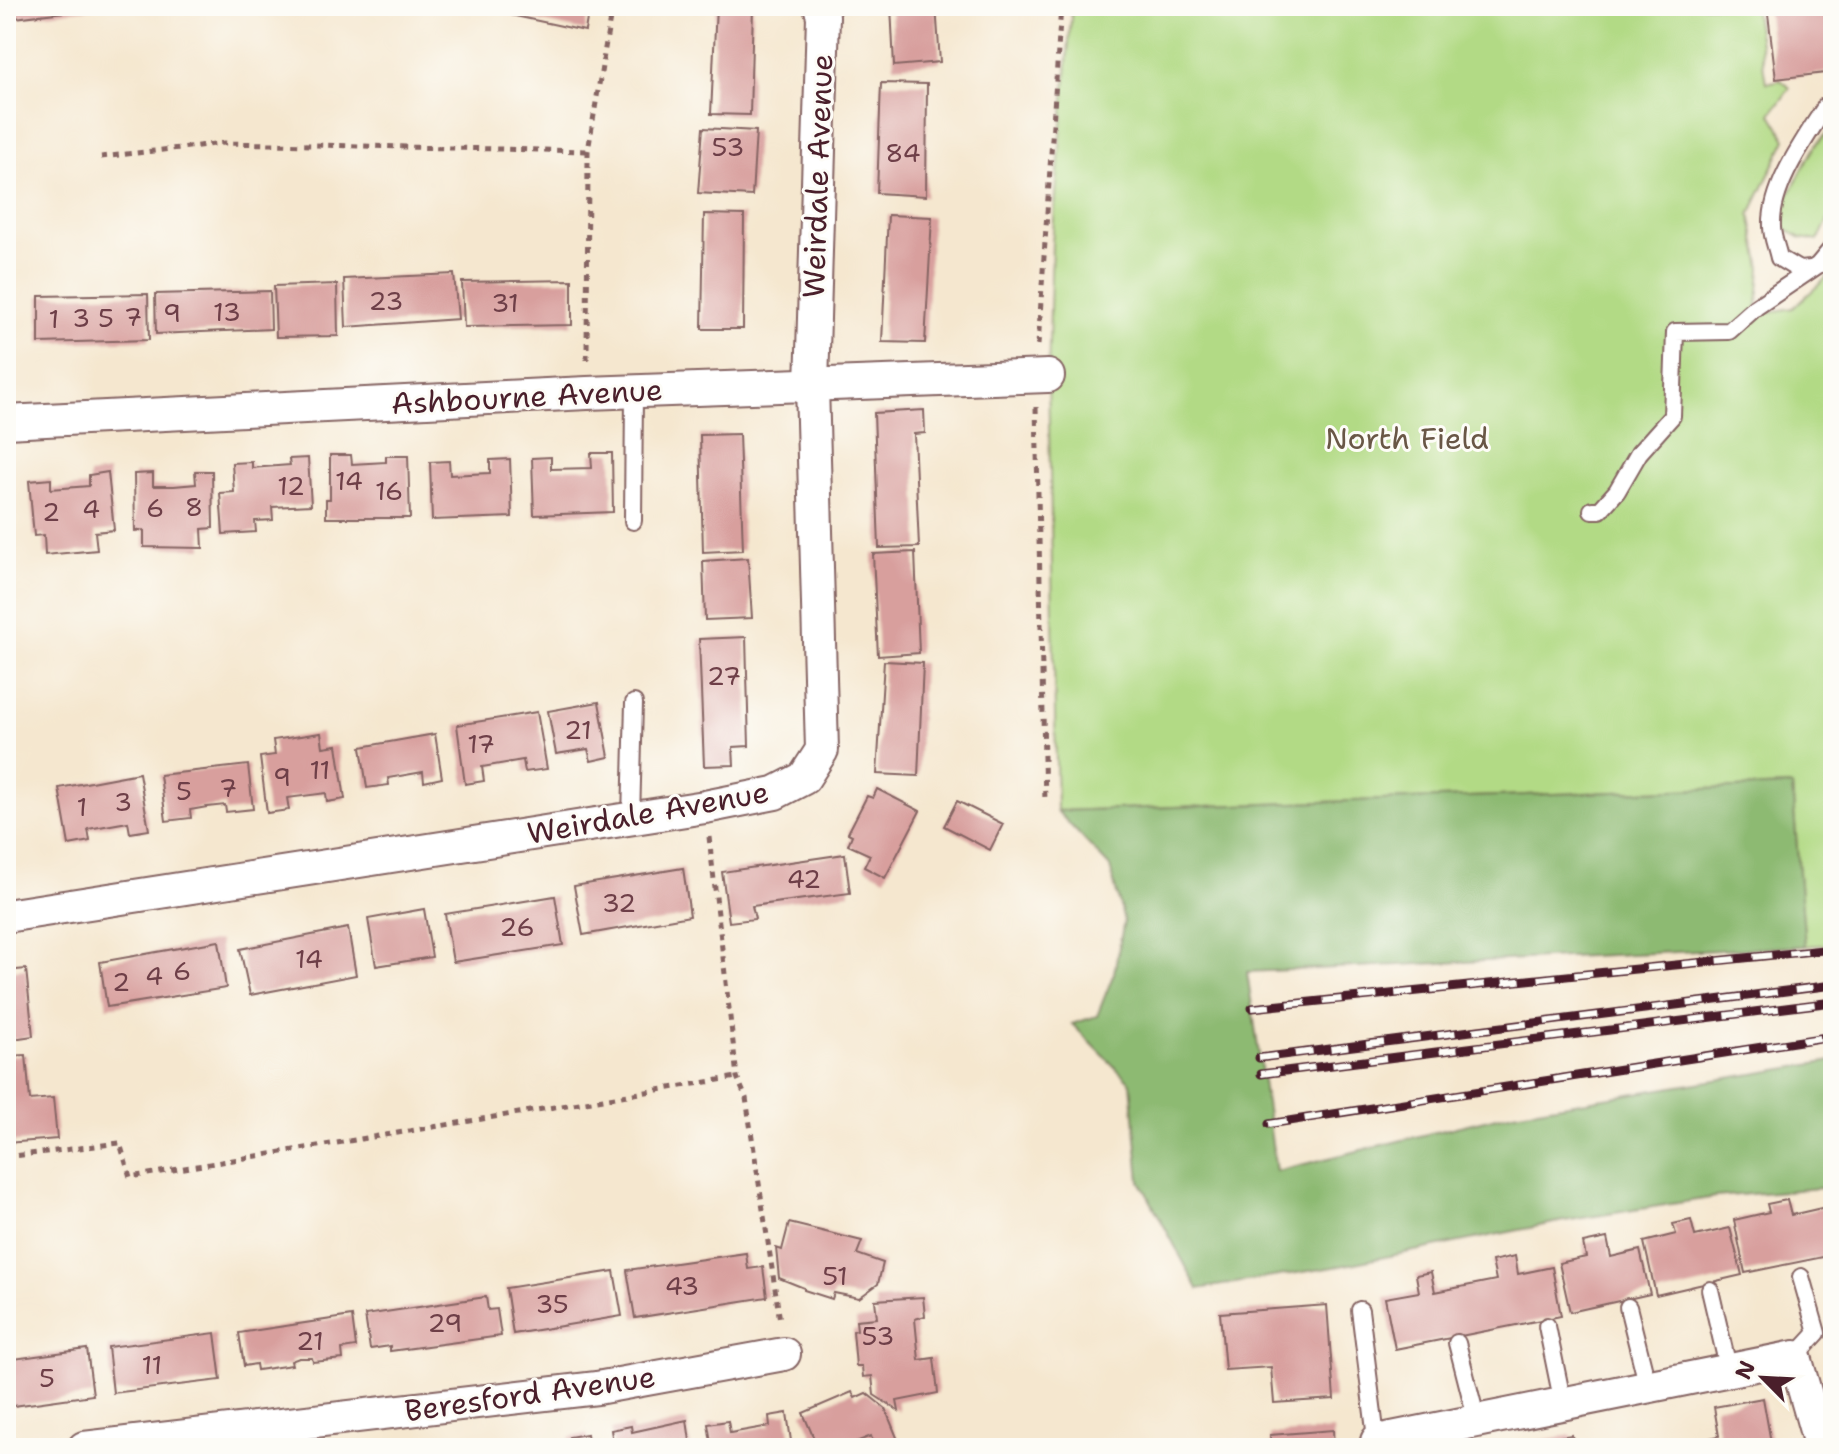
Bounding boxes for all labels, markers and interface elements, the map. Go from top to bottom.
street label: Weirdale Avenue [793,53,842,299]
house number: 53 [712,129,744,164]
house number: 84 [885,135,921,170]
house number: 23 [368,283,404,318]
house number: 31 [491,285,519,320]
house number: 13 [213,294,241,329]
house number: 9 [163,295,181,330]
house number: 7 [124,299,142,334]
house number: 3 [72,300,90,335]
house number: 5 [98,300,114,335]
house number: 1 [49,301,59,336]
street label: Ashbourne Avenue [390,369,664,424]
park label: North Field [1325,418,1489,459]
house number: 14 [335,463,363,498]
house number: 12 [277,468,305,503]
house number: 16 [375,473,403,508]
house number: 8 [185,489,203,524]
house number: 6 [146,490,164,525]
house number: 4 [82,491,100,526]
house number: 2 [42,494,60,529]
house number: 27 [707,658,741,693]
house number: 21 [564,712,592,747]
house number: 17 [467,726,495,761]
house number: 11 [310,752,330,787]
house number: 9 [273,759,291,794]
house number: 7 [219,770,237,805]
street label: Weirdale Avenue [524,771,772,854]
house number: 5 [176,773,192,808]
house number: 3 [114,784,132,819]
house number: 1 [77,789,87,824]
house number: 42 [787,861,821,896]
house number: 32 [602,885,636,920]
house number: 26 [499,909,535,944]
house number: 14 [295,941,323,976]
house number: 6 [173,953,191,988]
house number: 4 [145,958,163,993]
house number: 2 [112,964,130,999]
house number: 51 [822,1258,848,1293]
house number: 43 [665,1268,699,1303]
house number: 35 [535,1286,569,1321]
house number: 29 [427,1305,463,1340]
house number: 53 [862,1318,894,1353]
house number: 21 [296,1323,324,1358]
north arrow [1723,1338,1803,1418]
house number: 11 [142,1347,162,1382]
street label: Beresford Avenue [402,1356,658,1431]
text: N [1728,1356,1762,1384]
house number: 5 [39,1360,55,1395]

